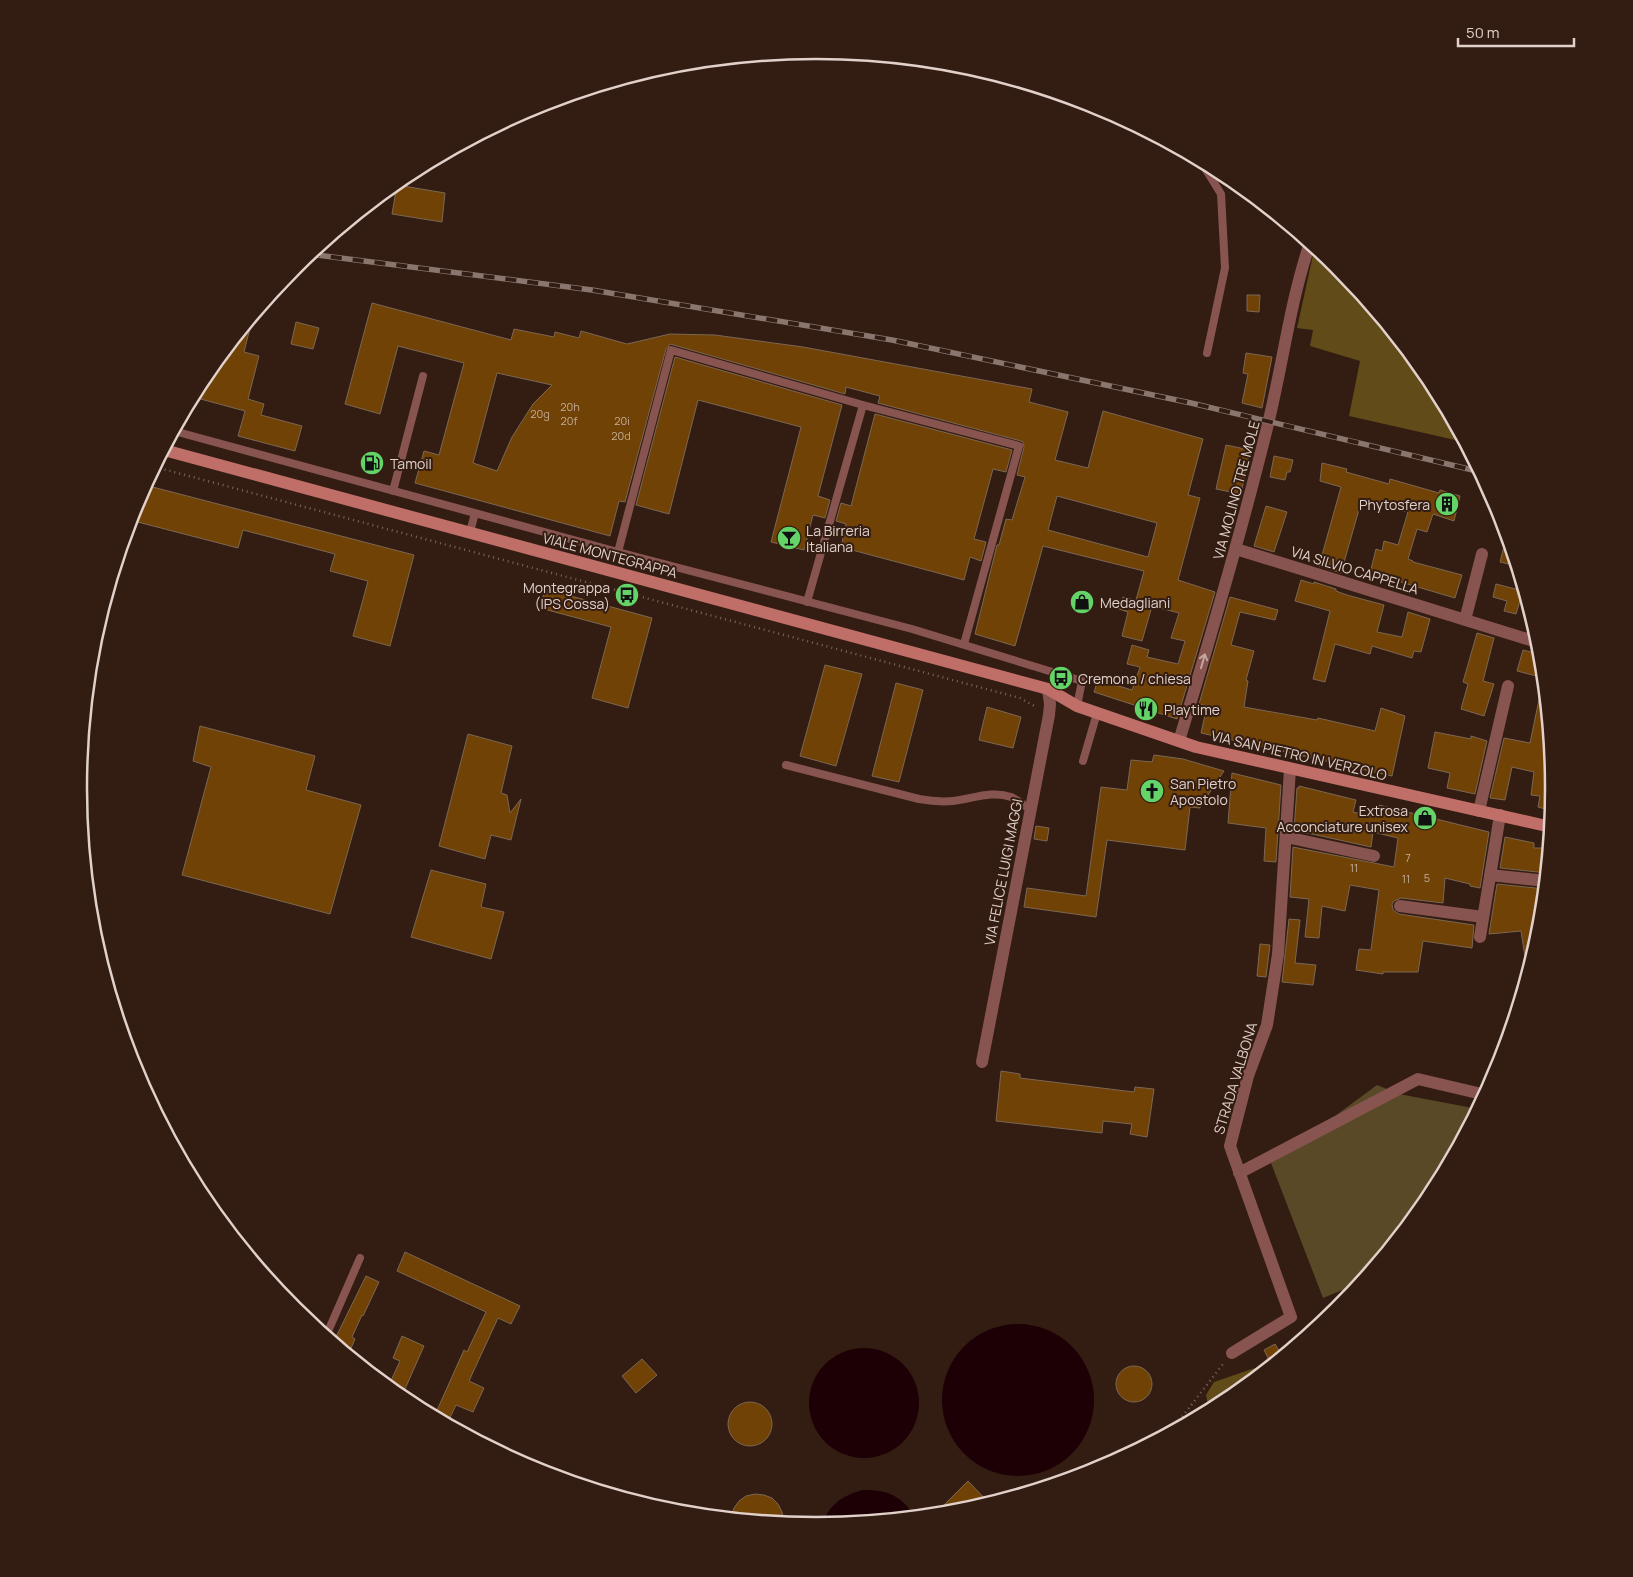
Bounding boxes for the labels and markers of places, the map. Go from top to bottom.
fuel station icon: Tamoil [359,450,385,476]
place label: Tamoil [390,454,432,473]
building icon: Phytosfera [1434,491,1460,517]
place label: Phytosfera [1359,495,1430,514]
place label: La Birreria Italiana [806,521,870,556]
bar icon: La Birreria Italiana [776,525,802,551]
place label: Montegrappa (IPS Cossa) [523,578,610,613]
bus stop icon: Montegrappa (IPS Cossa) [614,582,640,608]
shop icon: Medagliani [1069,589,1095,615]
place label: Medagliani [1100,593,1170,612]
bus stop icon: Cremona / chiesa [1048,665,1074,691]
place label: Cremona / chiesa [1078,669,1191,688]
restaurant icon: Playtime [1133,696,1159,722]
place label: Playtime [1164,700,1220,719]
place label: San Pietro Apostolo [1170,774,1236,809]
church icon: San Pietro Apostolo [1139,778,1165,804]
place label: Extrosa Acconciature unisex [1277,801,1409,836]
shop icon: Extrosa Acconciature unisex [1412,805,1438,831]

